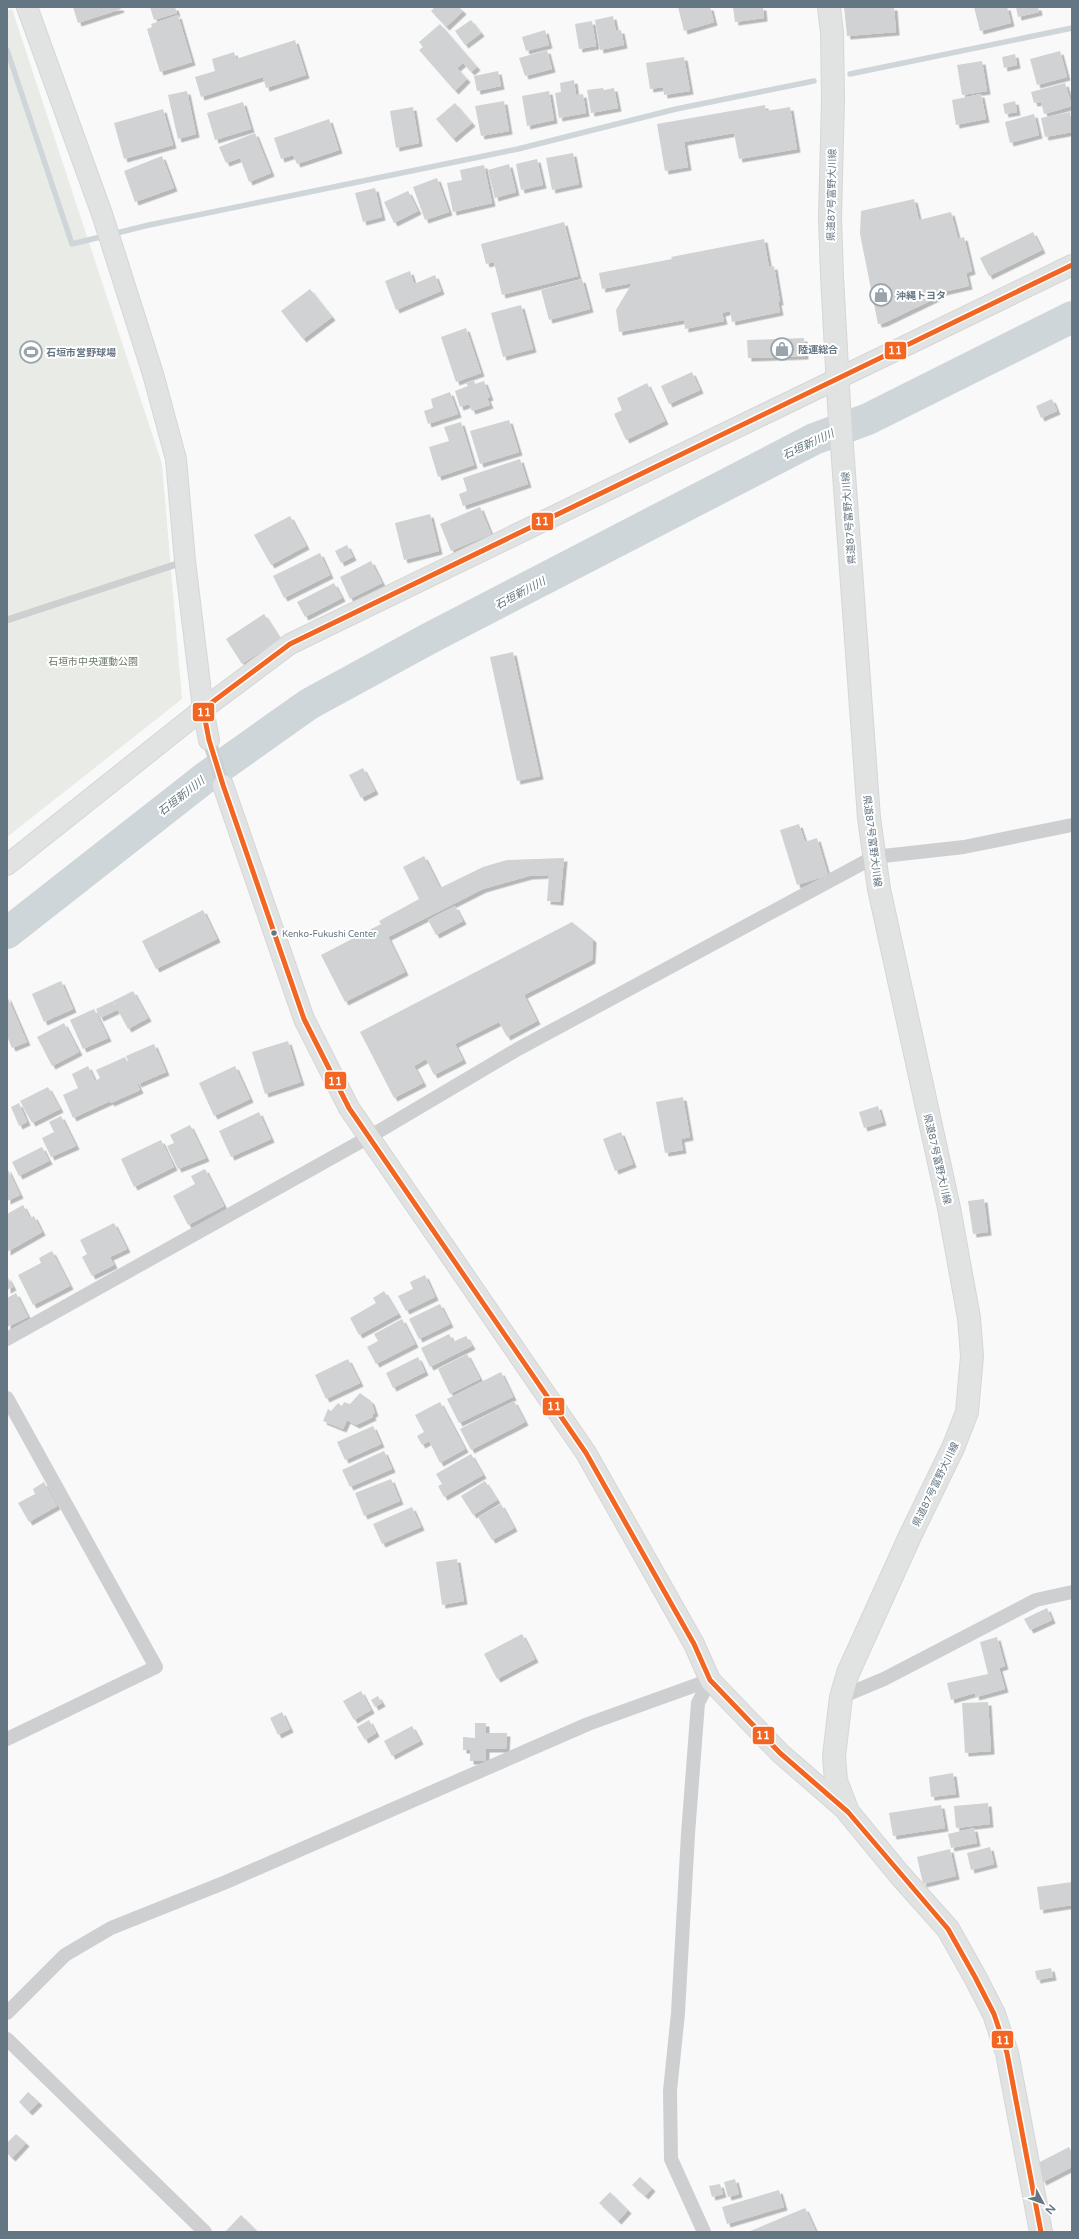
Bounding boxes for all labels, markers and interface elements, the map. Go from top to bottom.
street label: 県道87号富野大川線 [825,149,839,241]
shop icon: 沖縄トヨタ [868,282,894,308]
place label: 沖縄トヨタ [896,290,946,302]
shop icon: 陸運総合 [769,336,795,362]
sports icon: 石垣市営野球場 [18,339,44,365]
line badge: 11 [884,341,907,360]
place label: 陸運総合 [798,344,838,356]
text: 11 [888,344,902,357]
place label: 石垣市営野球場 [46,347,116,359]
water label: 石垣新川川 [781,427,837,462]
street label: 県道87号富野大川線 [840,471,858,565]
line badge: 11 [531,512,554,531]
text: 11 [535,515,549,528]
water label: 石垣新川川 [493,574,548,612]
park label: 石垣市中央運動公園 [48,656,138,668]
line badge: 11 [192,702,215,722]
text: 11 [197,706,211,719]
water label: 石垣新川川 [156,774,208,818]
street label: 県道87号富野大川線 [860,794,884,888]
marker: Kenko-Fukushi Center [269,928,279,938]
place label: Kenko-Fukushi Center [282,929,377,940]
line badge: 11 [324,1071,347,1090]
text: 11 [328,1075,342,1088]
street label: 県道87号富野大川線 [921,1113,953,1206]
line badge: 11 [542,1397,565,1416]
text: 11 [547,1400,561,1413]
street label: 県道87号富野大川線 [910,1440,962,1529]
line badge: 11 [752,1726,775,1745]
text: 11 [756,1729,770,1742]
line badge: 11 [991,2030,1014,2049]
text: 11 [996,2034,1010,2047]
north arrow [1023,2183,1063,2223]
text: N [1042,2202,1058,2217]

